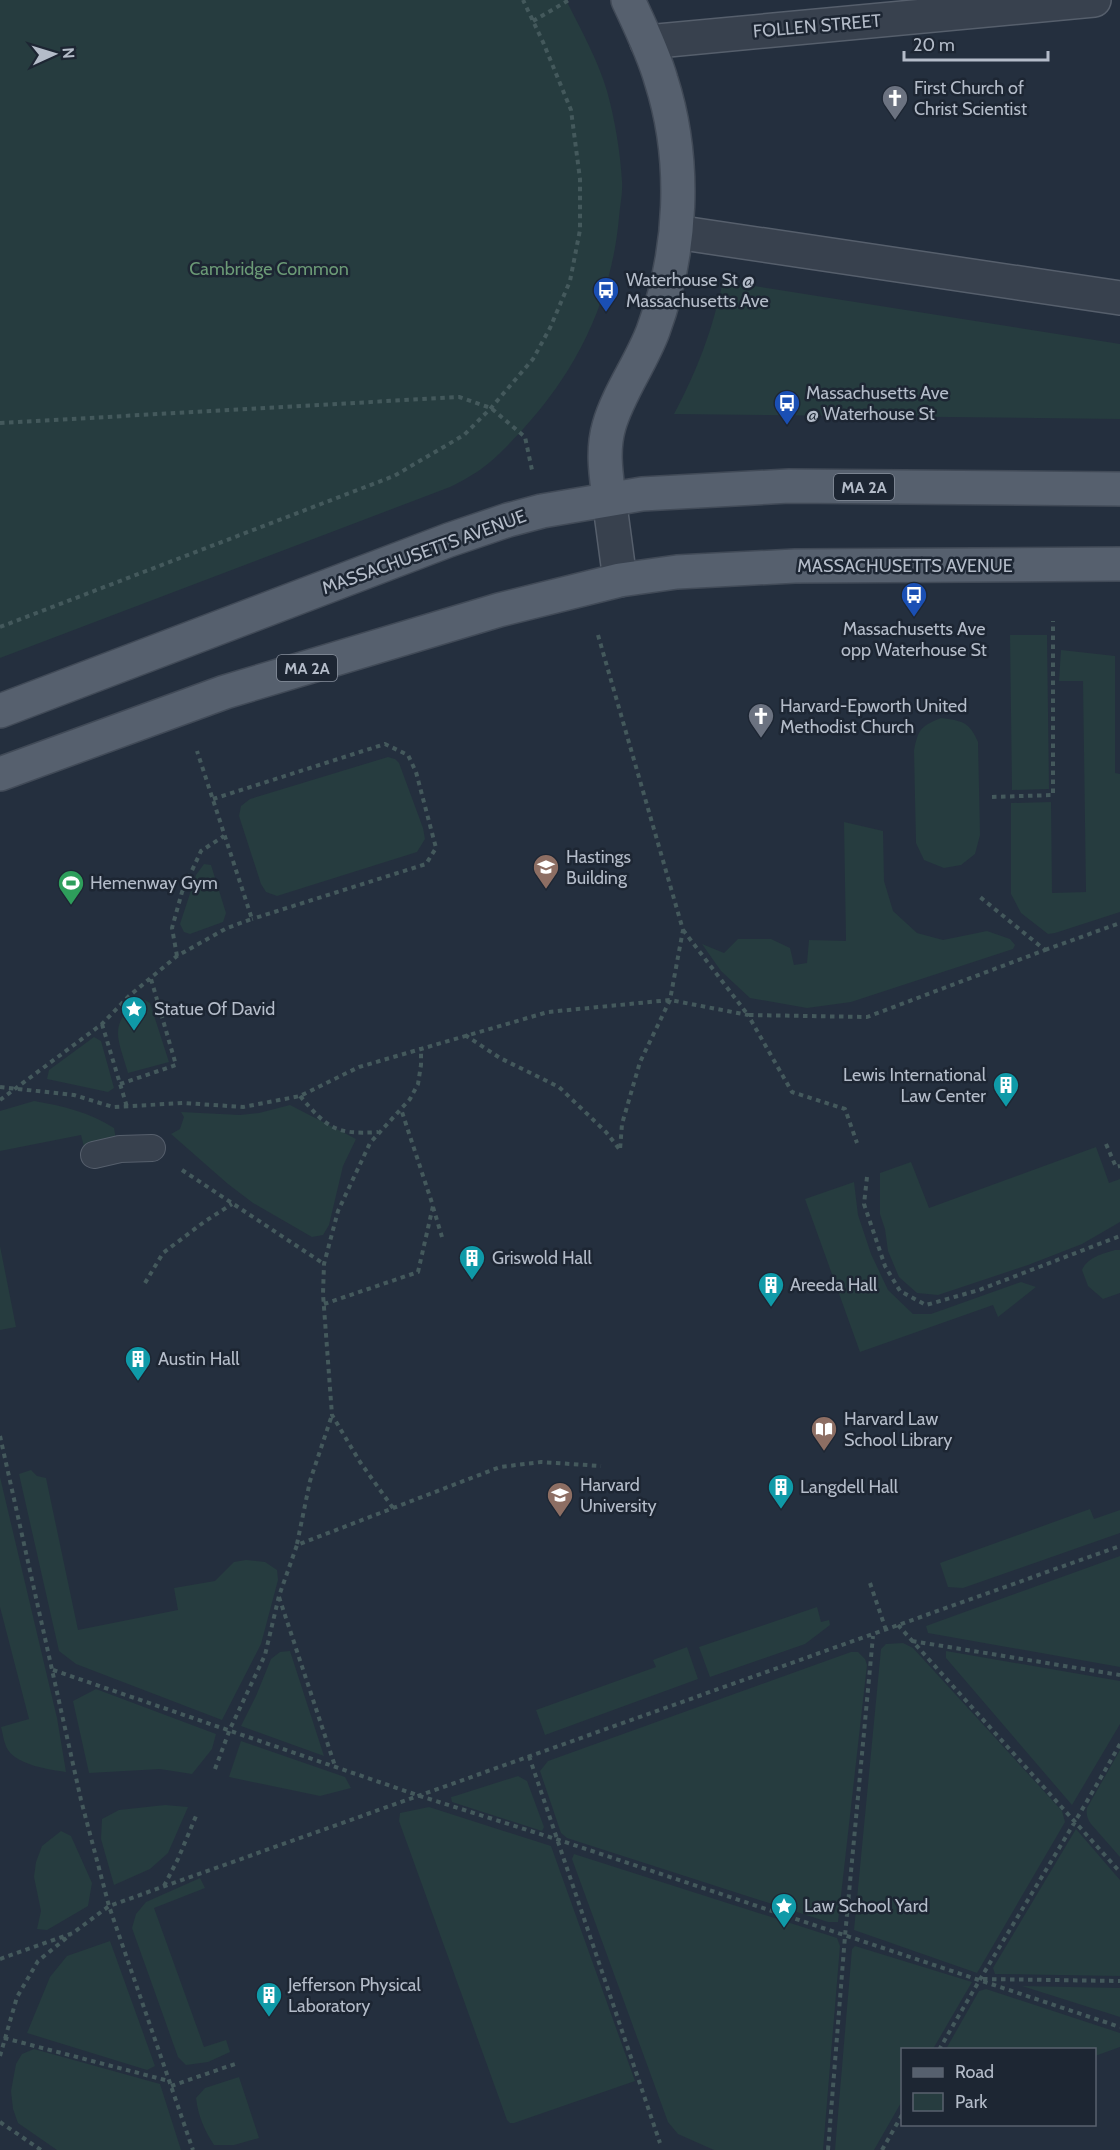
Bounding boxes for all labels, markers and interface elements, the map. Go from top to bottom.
street label: FOLLEN STREET [752,9,882,43]
north arrow [24,24,84,84]
scale bar [904,24,1048,62]
text: 20 m [913,34,955,56]
text: N [59,47,78,59]
place label: First Church of Christ Scientist [914,77,1027,120]
church icon: First Church of Christ Scientist [880,83,910,121]
park label: Cambridge Common [189,258,349,280]
place label: Waterhouse St @ Massachusetts Ave [626,269,769,312]
bus stop icon: Waterhouse St @ Massachusetts Ave [591,275,621,313]
place label: Massachusetts Ave @ Waterhouse St [806,382,949,425]
bus stop icon: Massachusetts Ave @ Waterhouse St [772,388,802,426]
road number: MA 2A [834,474,894,500]
street label: MASSACHUSETTS AVENUE [319,505,529,599]
street label: MASSACHUSETTS AVENUE [797,555,1013,577]
bus stop icon: Massachusetts Ave opp Waterhouse St [899,580,929,618]
place label: Massachusetts Ave opp Waterhouse St [841,618,987,661]
road number: MA 2A [277,655,337,681]
place label: Harvard-Epworth United Methodist Church [780,695,967,738]
church icon: Harvard-Epworth United Methodist Church [746,701,776,739]
place label: Hastings Building [566,846,631,889]
school or university icon: Hastings Building [531,852,561,890]
sports icon: Hemenway Gym [56,868,86,906]
place label: Hemenway Gym [90,872,218,894]
place icon: Statue Of David [119,994,149,1032]
place label: Statue Of David [154,998,275,1020]
place label: Lewis International Law Center [843,1064,987,1107]
building icon: Lewis International Law Center [991,1070,1021,1108]
building icon: Griswold Hall [457,1243,487,1281]
place label: Griswold Hall [492,1247,592,1269]
building icon: Areeda Hall [756,1270,786,1308]
place label: Areeda Hall [790,1274,878,1296]
building icon: Austin Hall [123,1344,153,1382]
place label: Austin Hall [158,1348,240,1370]
place label: Harvard Law School Library [844,1408,952,1451]
library icon: Harvard Law School Library [809,1414,839,1452]
building icon: Langdell Hall [766,1472,796,1510]
place label: Harvard University [580,1474,657,1517]
place label: Langdell Hall [800,1476,899,1498]
school or university icon: Harvard University [545,1480,575,1518]
place icon: Law School Yard [769,1891,799,1929]
place label: Law School Yard [804,1895,928,1917]
place label: Jefferson Physical Laboratory [287,1974,421,2017]
building icon: Jefferson Physical Laboratory [254,1980,284,2018]
legend [901,2048,1096,2126]
text: Road [955,2061,994,2083]
text: Park [955,2091,988,2113]

